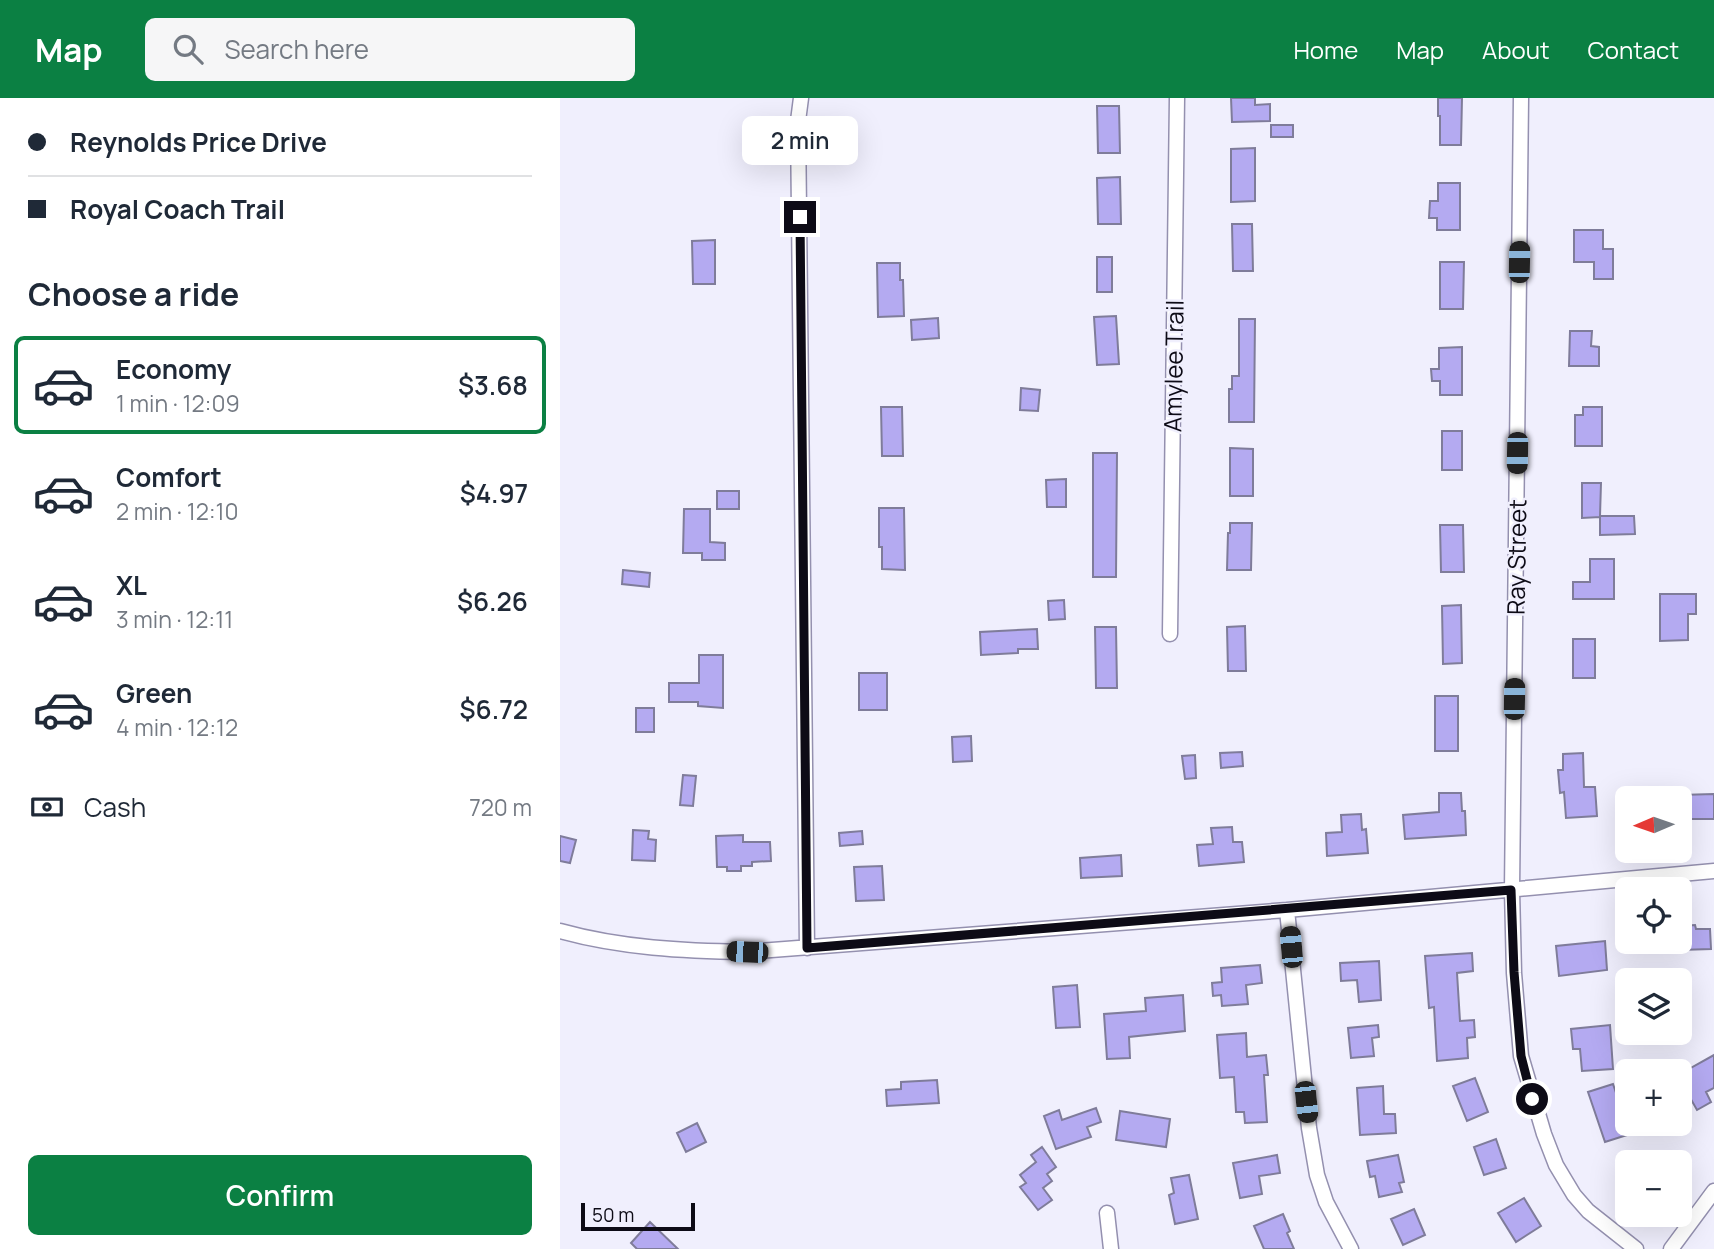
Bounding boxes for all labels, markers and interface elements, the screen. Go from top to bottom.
search box [145,18,635,81]
text: Map [35,27,103,72]
icon: search [169,30,207,68]
text: Search here [225,31,369,67]
text: Home [1293,33,1358,66]
text: Map [1396,33,1444,66]
text: About [1482,33,1550,66]
text: Contact [1588,33,1679,66]
callout: 2 min [742,116,858,164]
text: Reynolds Price Drive [70,124,327,160]
text: 2 min [771,124,829,156]
text: Royal Coach Trail [70,191,285,227]
route end [784,201,816,233]
car [1509,241,1530,283]
text: Choose a ride [28,272,239,316]
street label: Amylee Trail [1155,300,1191,432]
text: Economy [116,351,231,387]
icon: car [32,354,95,417]
text: $3.68 [458,367,528,403]
text: 1 min · 12:09 [116,387,240,419]
car [1507,432,1528,474]
text: Comfort [116,459,222,495]
icon: car [32,462,95,525]
text: $4.97 [460,475,528,511]
text: 2 min · 12:10 [116,495,239,527]
street label: Ray Street [1498,499,1534,615]
text: XL [116,567,147,603]
icon: car [32,570,95,633]
text: $6.26 [457,583,528,619]
text: 3 min · 12:11 [116,603,233,635]
text: Green [116,675,192,711]
icon: car [32,678,95,741]
car [1504,678,1525,720]
text: $6.72 [460,691,528,727]
text: 4 min · 12:12 [116,711,238,743]
north arrow [1615,786,1692,863]
map controls [1615,786,1692,1227]
icon: cash [28,788,66,826]
text: Cash [84,789,146,825]
text: 720 m [469,791,532,823]
button: locate [1615,877,1692,954]
car [1279,925,1304,969]
car [726,941,769,963]
button: layers [1615,968,1692,1045]
button: + [1615,1059,1692,1136]
car [1294,1080,1319,1124]
route start [1516,1083,1548,1115]
button: − [1615,1150,1692,1227]
button: Confirm [28,1155,532,1235]
scale bar [581,1200,695,1232]
text: 50 m [592,1202,634,1228]

